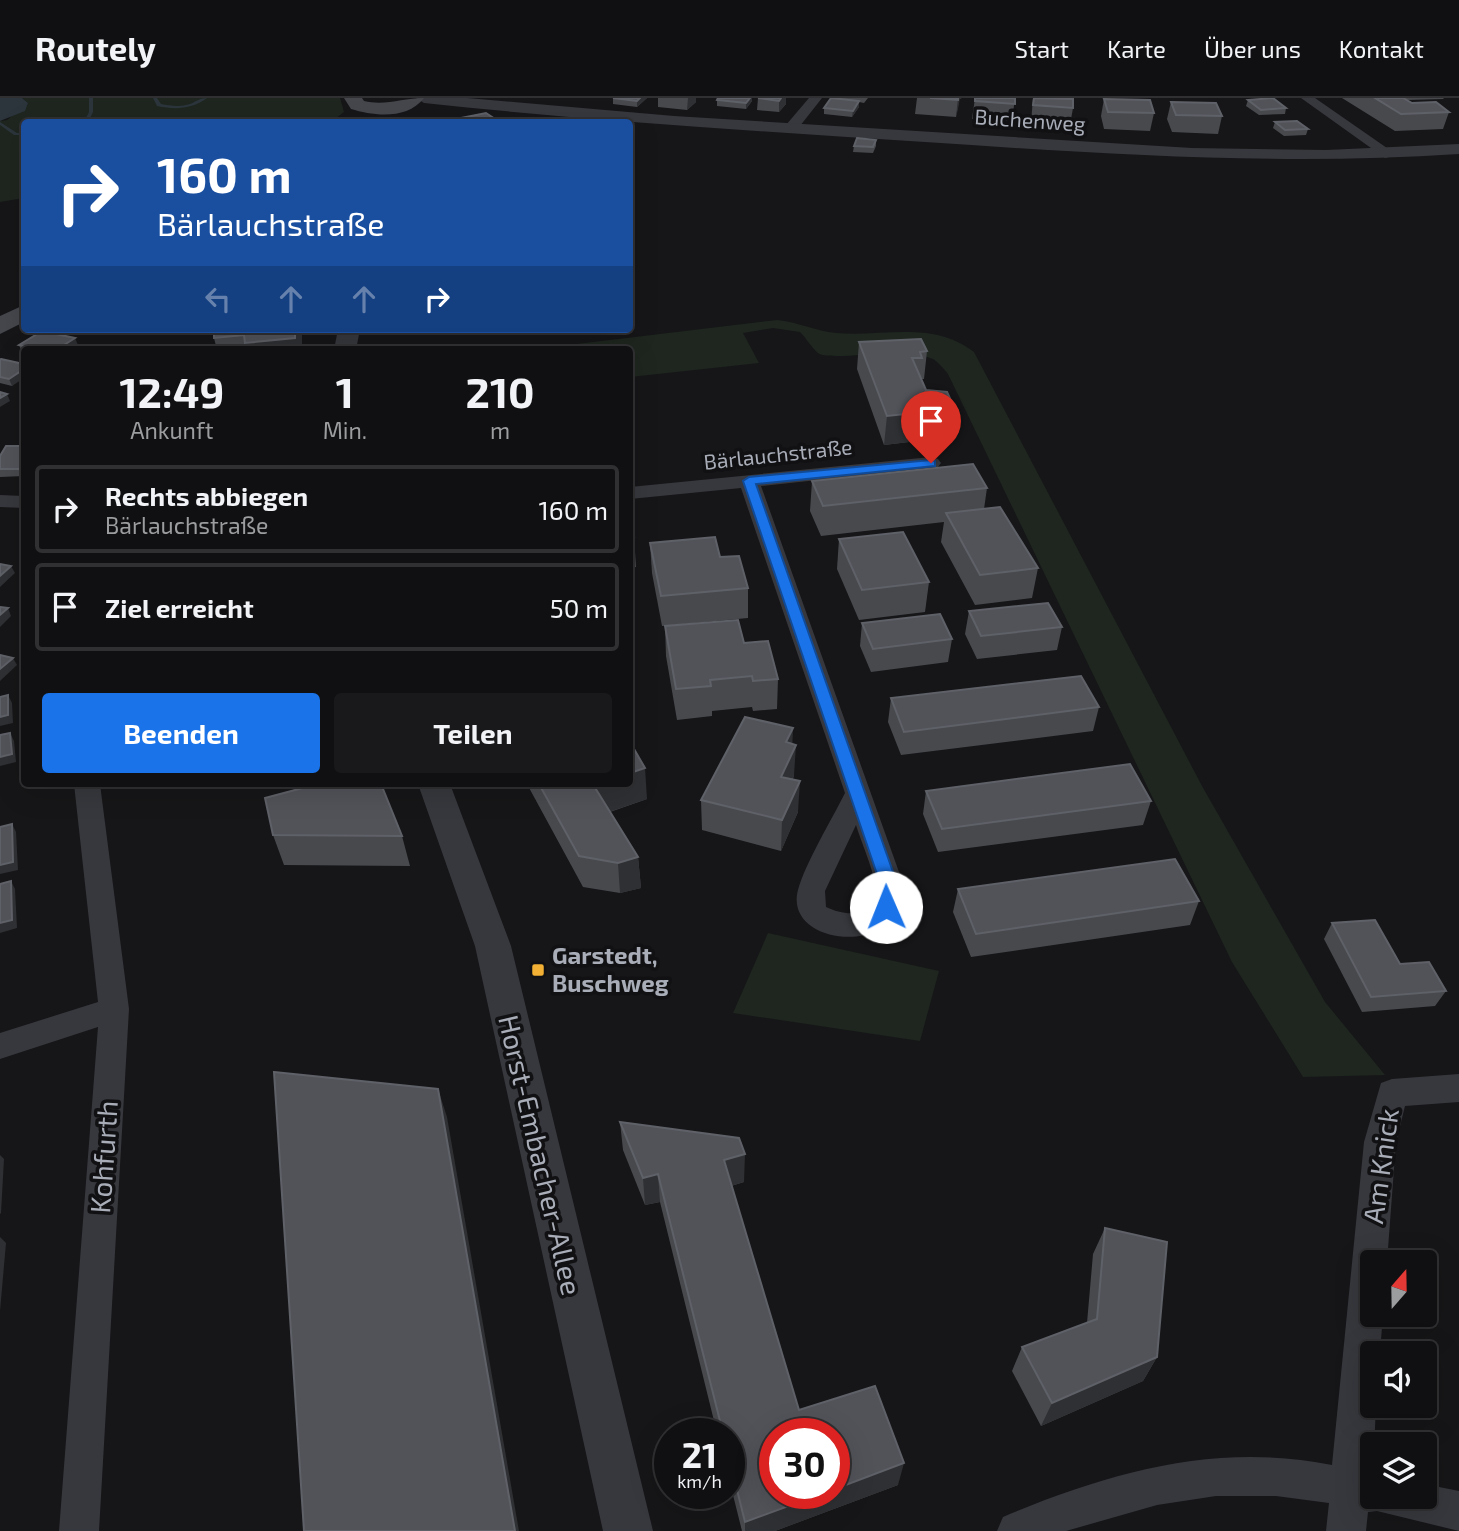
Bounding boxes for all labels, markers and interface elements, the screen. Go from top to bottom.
text: Routely [35,28,156,68]
text: Start [1015,34,1069,63]
text: Karte [1107,34,1166,63]
text: Über uns [1204,34,1301,63]
text: Kontakt [1339,34,1424,63]
street label: Buchenweg [974,103,1087,136]
text: 160 m [157,144,292,203]
icon: right [42,147,133,238]
text: Bärlauchstraße [157,204,384,242]
icon: left [199,280,237,318]
icon: ahead [272,280,310,318]
icon: ahead [345,280,383,318]
icon: right [418,280,456,318]
text: 12:49 [119,366,224,416]
text: 1 [336,366,354,416]
text: 210 [466,366,535,416]
pin [901,391,961,463]
icon: arrive [912,402,950,440]
text: Ankunft [130,416,213,444]
text: Min. [323,416,367,444]
text: m [490,416,510,444]
street label: Bärlauchstraße [702,433,853,474]
text: Rechts abbiegen [105,480,308,511]
icon: right [46,490,84,528]
text: 160 m [539,494,608,525]
text: Bärlauchstraße [105,511,268,539]
icon: arrive [46,588,84,626]
text: Ziel erreicht [105,592,254,623]
text: 50 m [550,592,608,623]
button: Beenden [42,693,320,773]
button: Teilen [334,693,612,773]
position arrow [849,870,923,944]
place label: Garstedt, Buschweg [552,940,669,997]
marker: Garstedt, Buschweg [530,962,546,978]
street label: Horst-Embacher-Allee [492,1011,590,1298]
street label: Kohfurth [82,1099,124,1215]
street label: Am Knick [1355,1106,1405,1226]
north arrow [1360,1250,1437,1326]
map controls [1360,1250,1437,1509]
button: sound [1360,1341,1437,1418]
speed limit sign: 30 [759,1418,850,1509]
button: layers [1360,1432,1437,1509]
text: 21 [682,1433,717,1475]
text: km/h [677,1470,722,1492]

